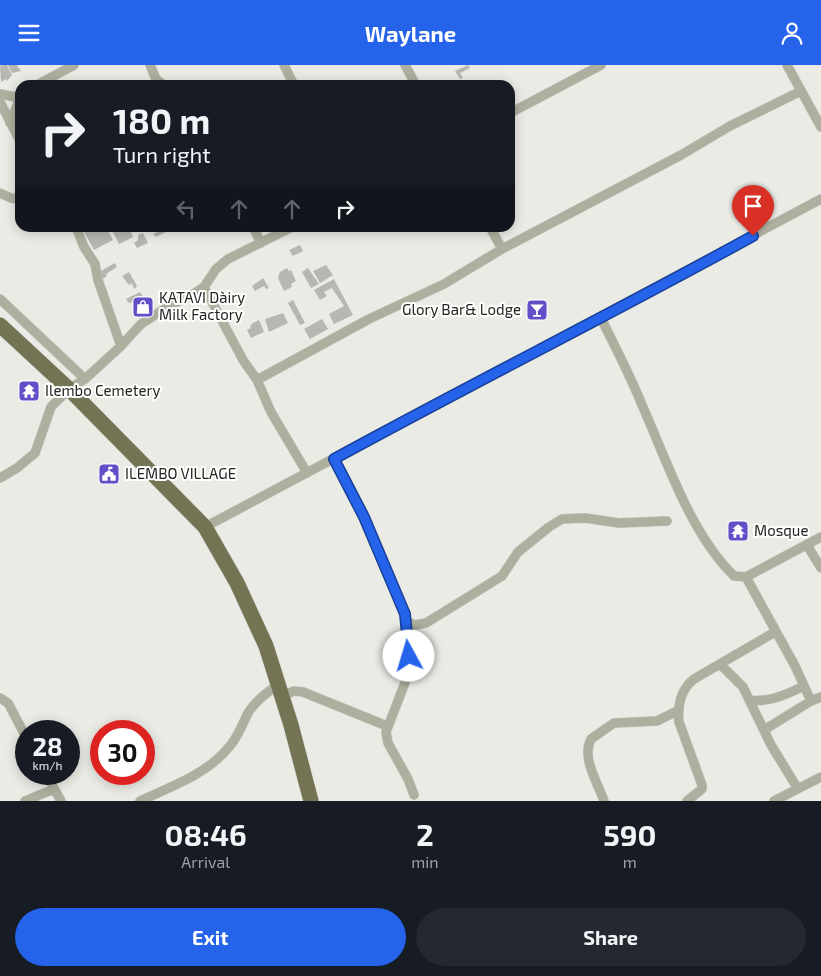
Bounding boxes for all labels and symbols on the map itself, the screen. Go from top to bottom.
pin [732,185,774,236]
place label: KATAVI Dàiry Milk Factory [159,288,245,323]
shop icon: KATAVI Dàiry Milk Factory [131,295,155,319]
bar icon: Glory Bar& Lodge [525,298,549,322]
place label: Glory Bar& Lodge [402,300,521,318]
temple icon: Ilembo Cemetery [17,379,41,403]
place label: Ilembo Cemetery [45,381,161,399]
public building icon: ILEMBO VILLAGE [97,462,121,486]
place label: ILEMBO VILLAGE [125,464,236,482]
temple icon: Mosque [726,519,750,543]
place label: Mosque [754,521,808,539]
position arrow [382,629,434,681]
speed limit sign: 30 [90,720,155,785]

